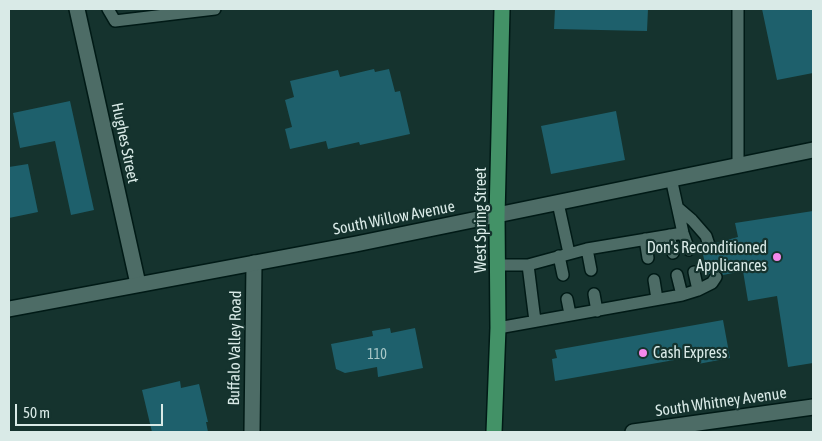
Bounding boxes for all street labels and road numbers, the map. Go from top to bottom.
street label: Hughes Street [107,101,143,185]
street label: West Spring Street [471,167,491,273]
street label: South Willow Avenue [332,197,456,239]
street label: Buffalo Valley Road [224,290,246,406]
street label: South Whitney Avenue [654,383,788,421]

